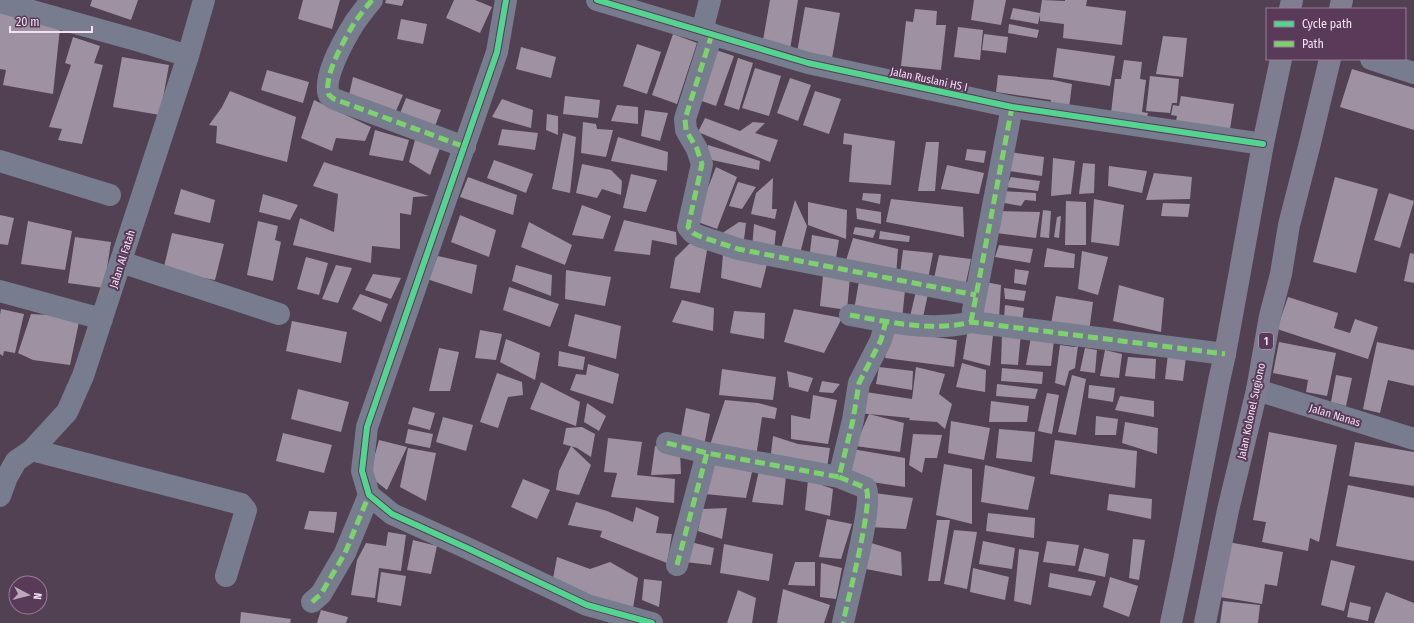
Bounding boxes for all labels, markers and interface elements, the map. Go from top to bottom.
scale bar [10,8,92,34]
legend [1266,8,1406,60]
text: 20 m [16,15,40,29]
text: Cycle path [1302,17,1352,31]
text: Path [1302,37,1324,51]
street label: Jalan Ruslani HS I [889,65,969,94]
street label: Jalan Al Fatah [107,228,138,290]
road number: 1 [1259,333,1273,349]
street label: Jalan Kolonel Sugiono [1235,362,1268,460]
street label: Jalan Nanas [1308,402,1362,429]
north arrow [8,575,48,615]
text: N [31,592,44,600]

